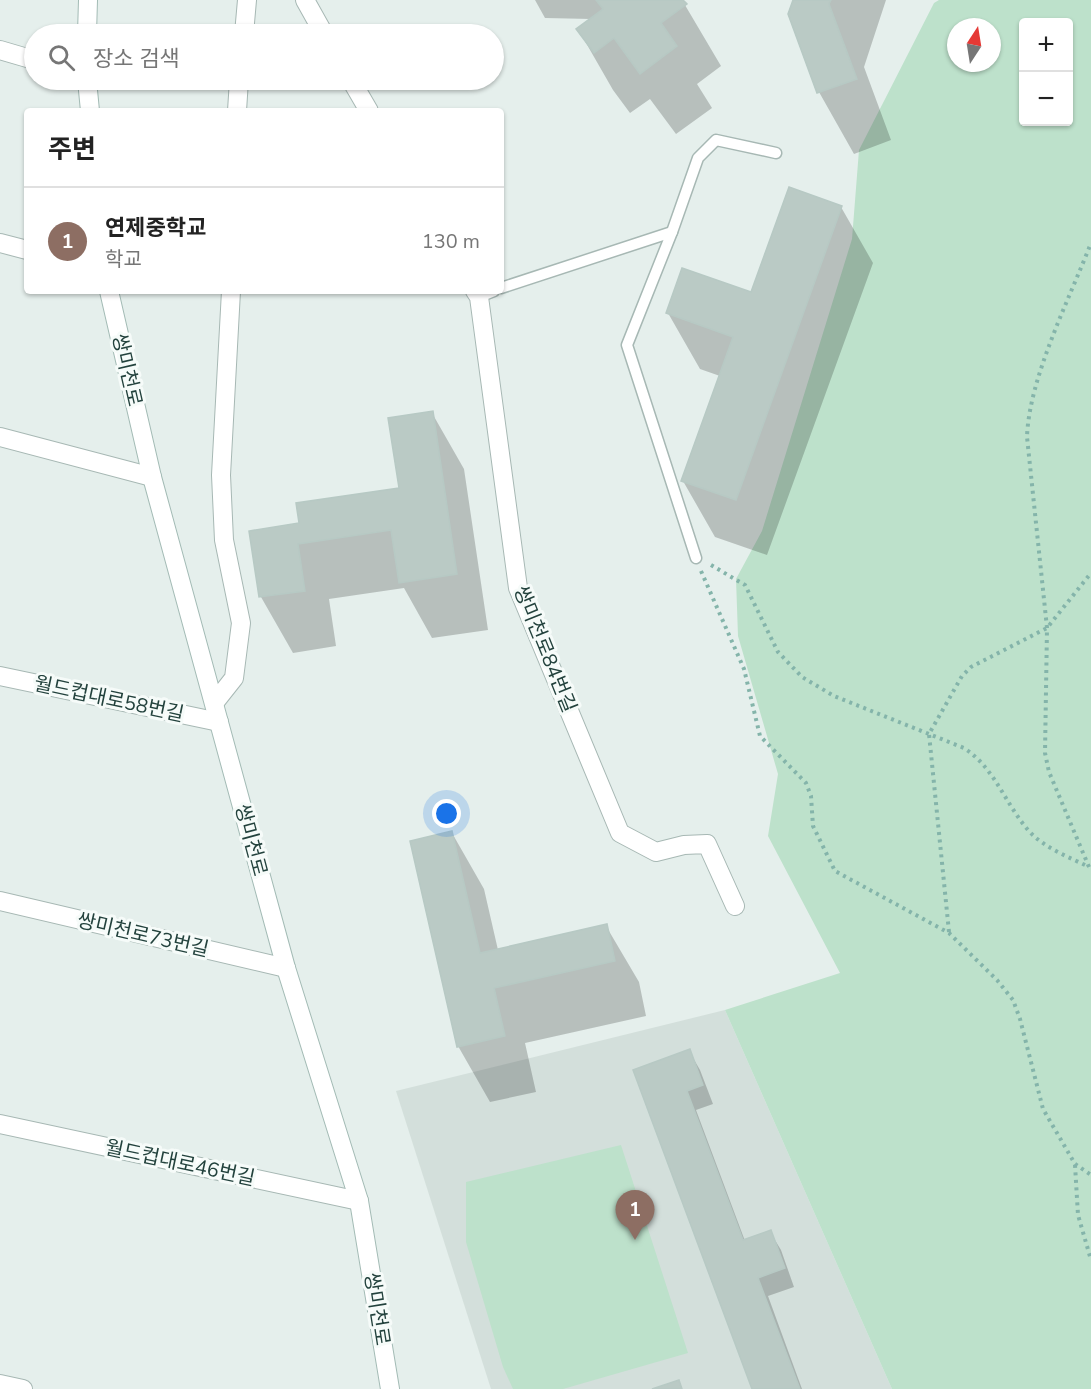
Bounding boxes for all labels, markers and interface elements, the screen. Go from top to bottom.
north arrow [947,18,1001,72]
map controls [1019,18,1073,126]
button: + [1019,18,1073,72]
search box [24,24,504,90]
icon: search [45,41,78,74]
text: 장소 검색 [93,44,180,74]
button: − [1019,72,1073,126]
text: 주변 [48,132,96,167]
text: 연제중학교 [105,213,206,243]
text: 1 [62,228,74,255]
text: 130 m [422,228,480,255]
text: 학교 [105,246,142,273]
street label: 쌍미천로 [106,331,148,409]
street label: 쌍미천로84번길 [507,582,583,716]
street label: 월드컵대로58번길 [31,670,187,728]
your location [432,799,461,828]
street label: 쌍미천로 [228,801,274,879]
street label: 쌍미천로73번길 [74,907,212,963]
street label: 월드컵대로46번길 [102,1134,258,1192]
pin: 1 [616,1190,654,1240]
street label: 쌍미천로 [358,1271,396,1347]

